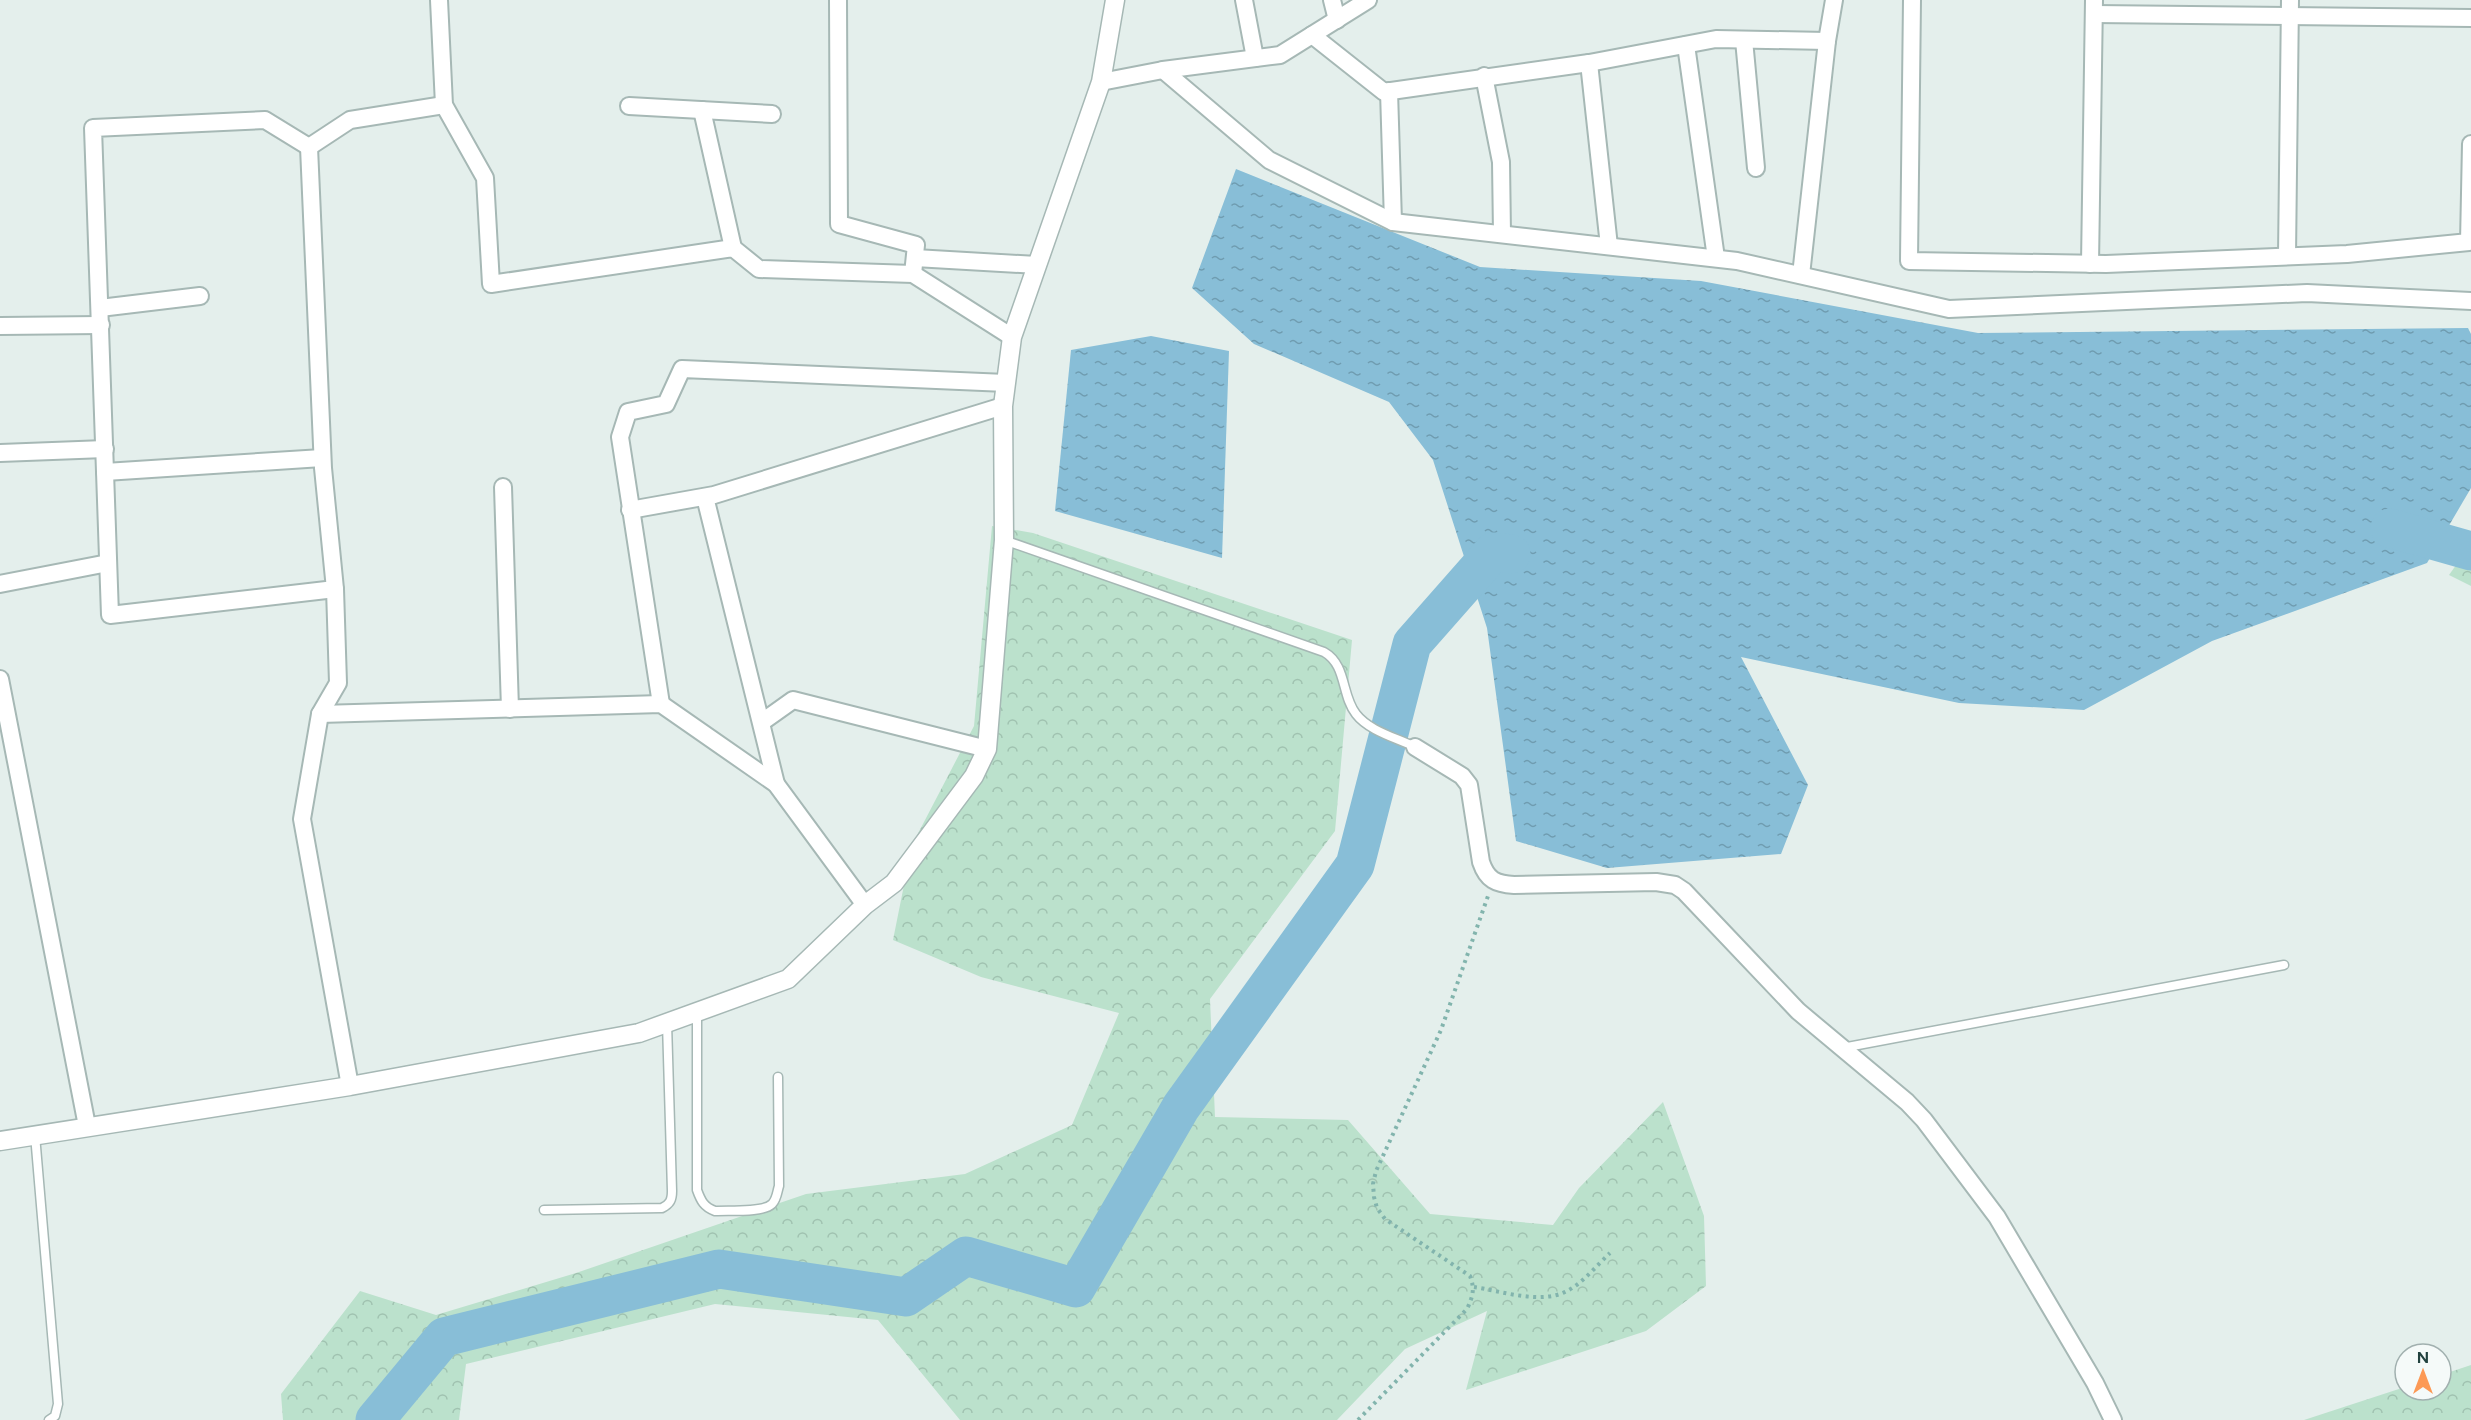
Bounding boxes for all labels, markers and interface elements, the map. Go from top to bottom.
north arrow [2393,1342,2453,1402]
text: N [2417,1348,2429,1367]

